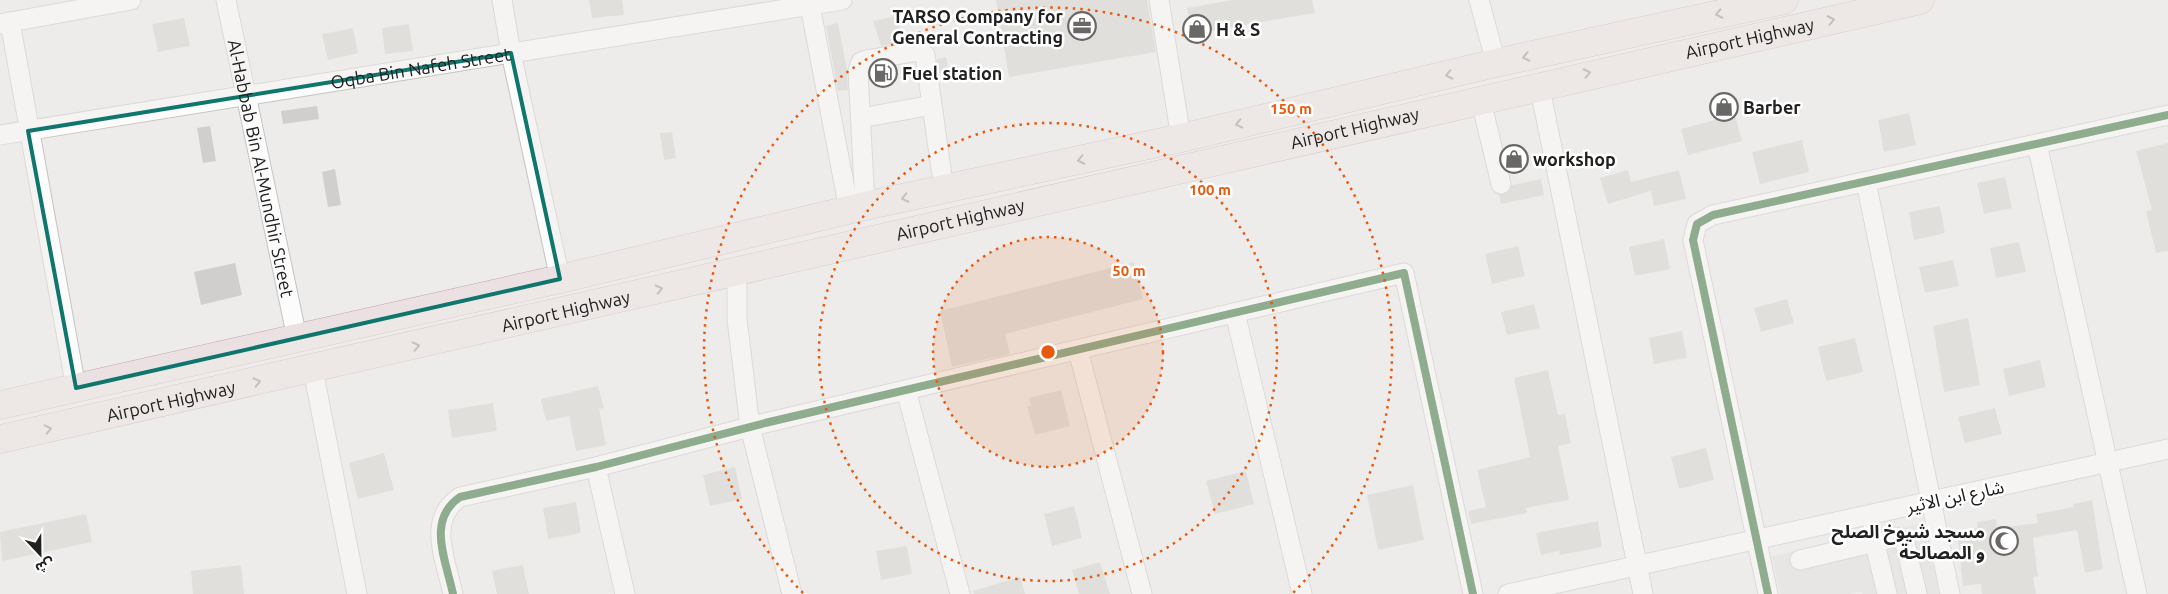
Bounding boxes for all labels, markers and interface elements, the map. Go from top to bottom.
place label: TARSO Company for General Contracting [892,6,1064,47]
one-way arrow [1715,8,1724,19]
office icon: TARSO Company for General Contracting [1067,11,1097,41]
shop icon: H & S [1182,14,1212,44]
street label: Airport Highway [1683,14,1816,62]
one-way arrow [1827,15,1836,25]
place label: H & S [1216,19,1260,39]
street label: Al-Habbab Bin Al-Mundhir Street [225,38,298,299]
street label: Oqba Bin Nafeh Street [329,43,512,92]
one-way arrow [1522,51,1531,62]
fuel station icon: Fuel station [868,58,898,88]
place label: Fuel station [902,63,1002,83]
one-way arrow [1583,68,1591,79]
one-way arrow [1444,69,1453,80]
shop icon: Barber [1709,92,1739,122]
place label: Barber [1743,97,1801,117]
text: 150 m [1270,100,1312,117]
street label: Airport Highway [1288,103,1421,152]
one-way arrow [1235,118,1244,129]
shop icon: workshop [1499,144,1529,174]
place label: workshop [1533,149,1616,169]
one-way arrow [1076,154,1085,165]
text: 100 m [1189,181,1231,198]
one-way arrow [901,192,909,203]
street label: Airport Highway [894,194,1027,244]
text: 50 m [1112,262,1146,279]
one-way arrow [655,284,664,295]
street label: Airport Highway [499,286,632,335]
one-way arrow [411,341,420,352]
centre of rings [1039,343,1057,361]
street label: Airport Highway [104,377,237,425]
one-way arrow [253,377,262,388]
one-way arrow [43,424,52,435]
street label: شارع ابن الاثير [1903,476,2007,521]
place label: مسجد شيوخ الصلح و المصالحة [1832,521,1985,563]
mosque icon: مسجد شيوخ الصلح و المصالحة [1989,526,2019,556]
north arrow [15,529,65,579]
text: ش [33,555,57,577]

